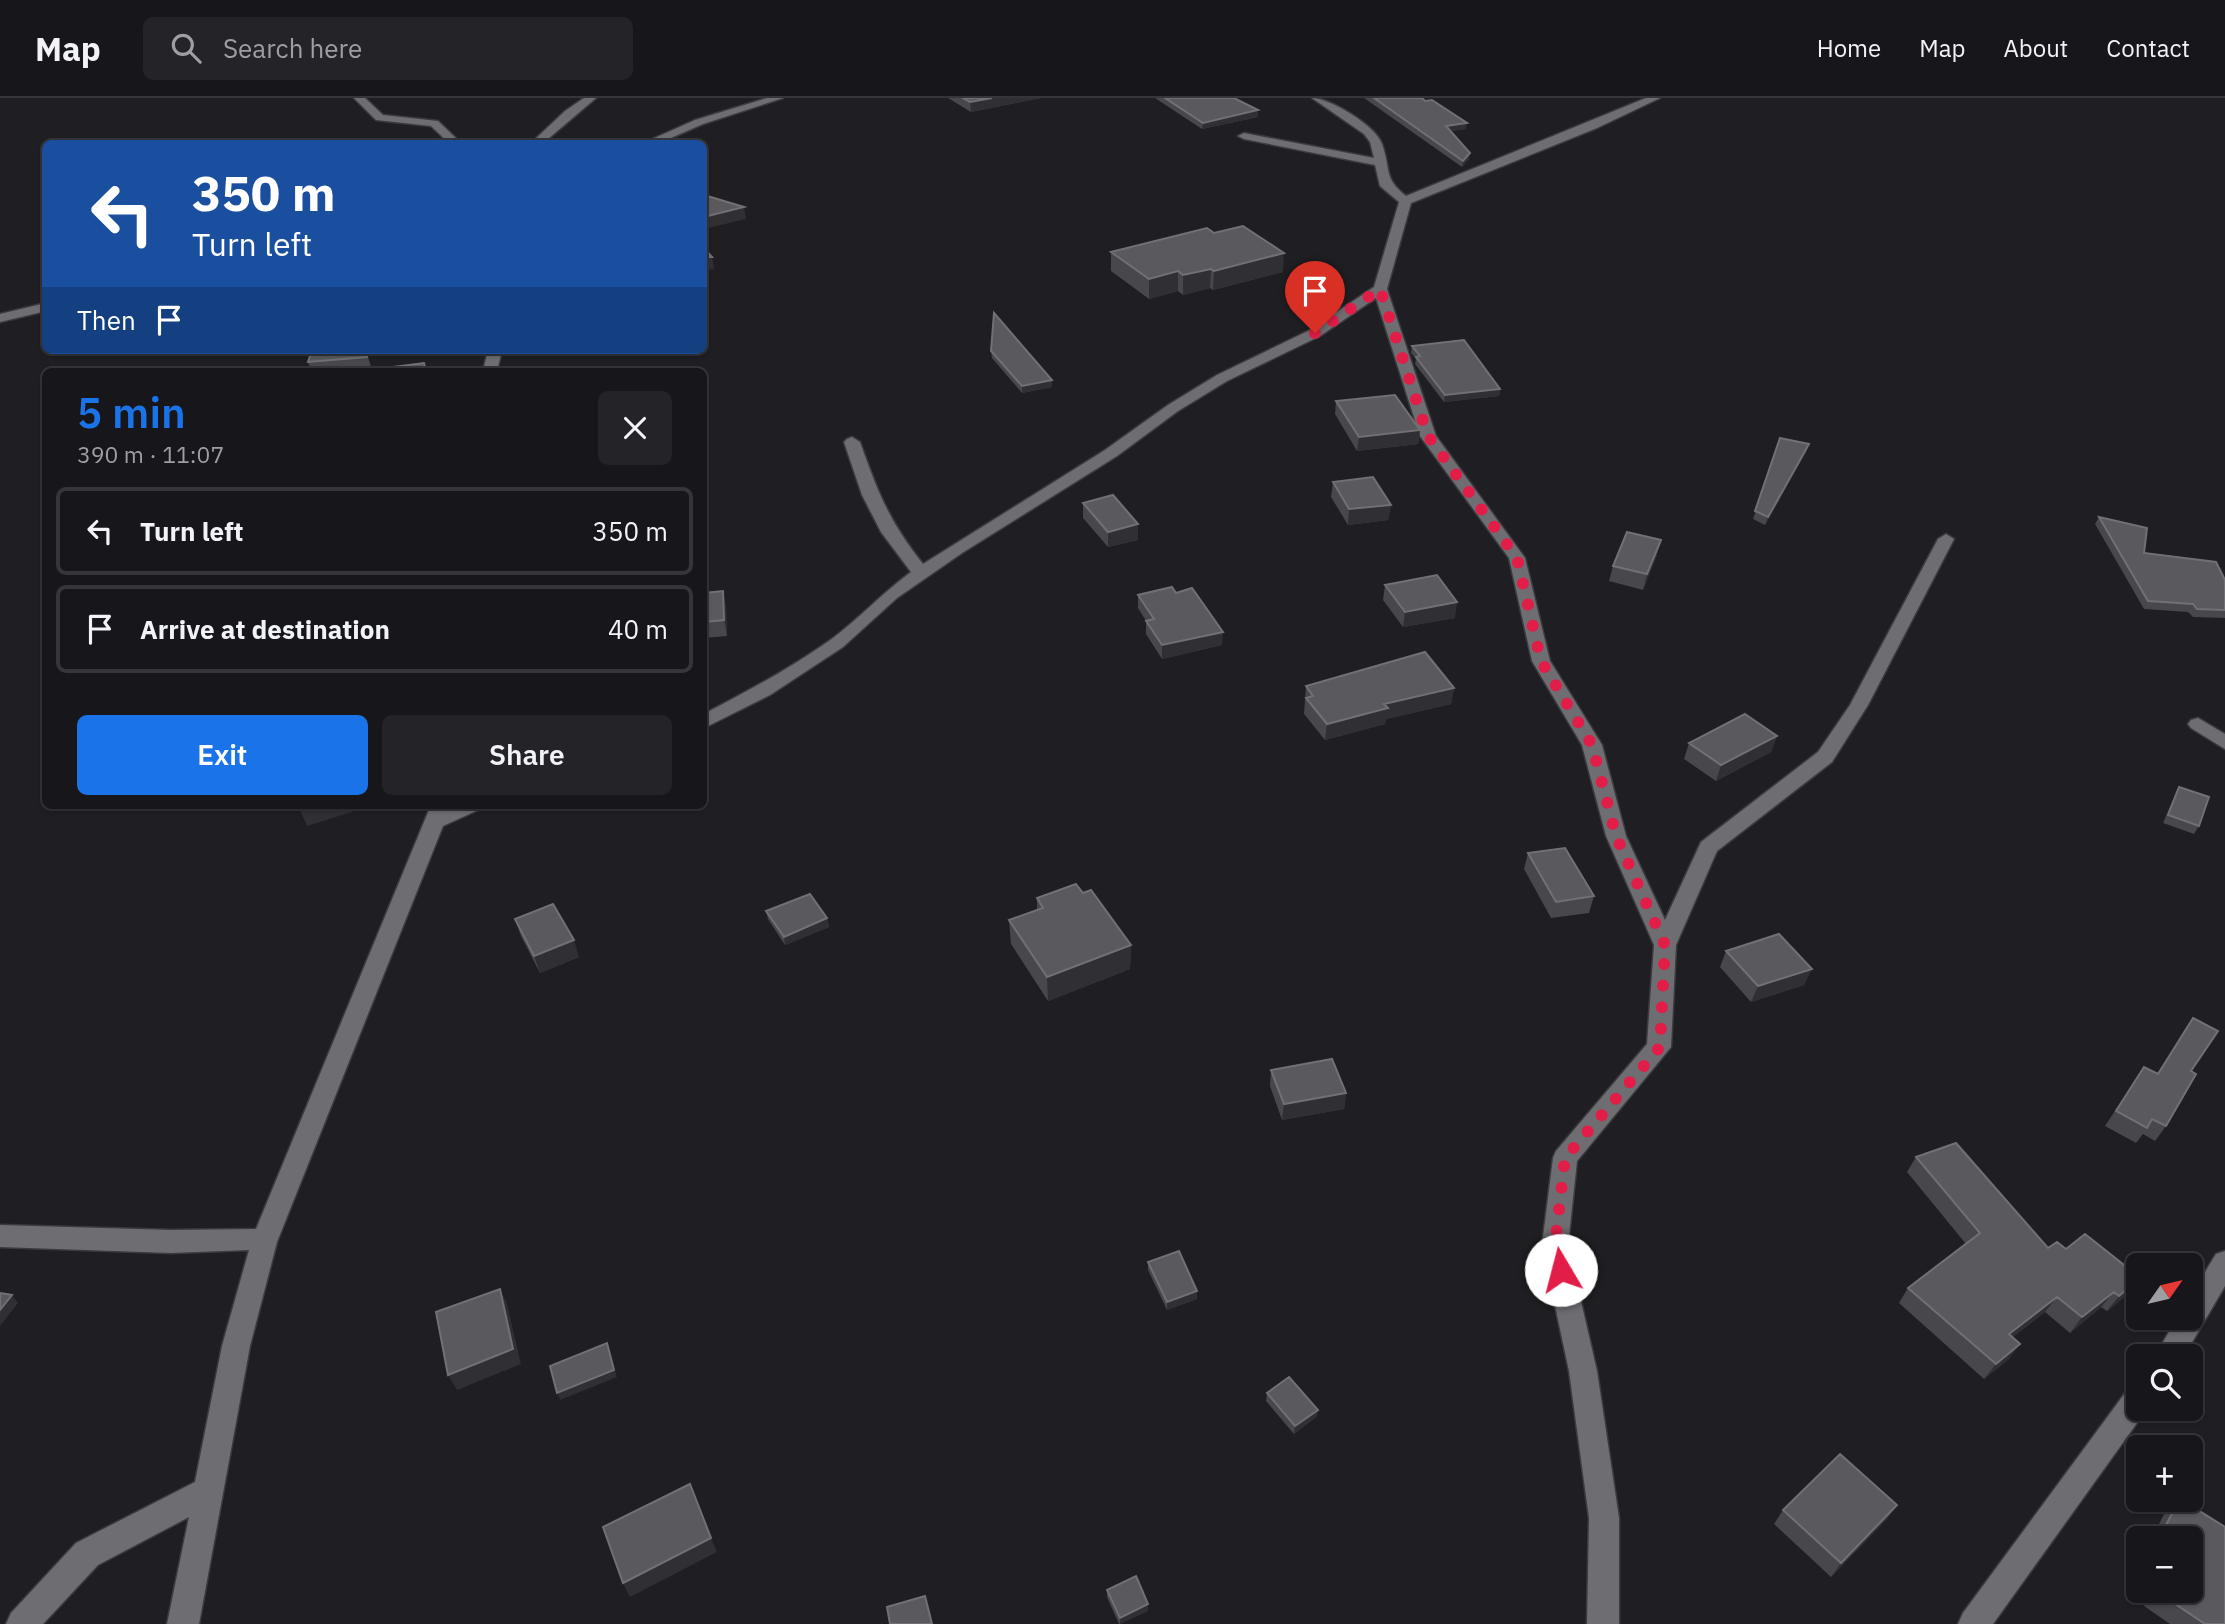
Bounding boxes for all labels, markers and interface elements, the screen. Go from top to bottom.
search box [143,17,633,80]
text: Map [35,27,101,70]
icon: search [167,29,205,67]
text: Search here [223,31,362,65]
text: Home [1817,32,1881,64]
text: Map [1919,32,1965,64]
text: About [2003,32,2068,64]
text: Contact [2106,32,2190,64]
text: 350 m [192,161,336,224]
icon: left [77,168,168,259]
text: Turn left [192,223,312,265]
pin [1285,261,1345,333]
icon: arrive [1296,272,1334,310]
icon: arrive [150,301,188,339]
text: Then [77,303,136,337]
text: 5 min [77,385,186,440]
button: close [598,391,672,465]
text: 390 m · 11:07 [77,439,224,469]
icon: left [81,512,119,550]
text: Turn left [140,514,243,548]
text: 350 m [592,514,668,548]
icon: arrive [81,610,119,648]
text: Arrive at destination [140,612,390,646]
text: 40 m [608,612,668,646]
button: Exit [77,715,368,795]
button: Share [382,715,672,795]
position arrow [1524,1233,1598,1307]
north arrow [2126,1253,2203,1330]
map controls [2126,1253,2203,1603]
button: search [2126,1344,2203,1421]
button: + [2126,1435,2203,1512]
button: − [2126,1526,2203,1603]

